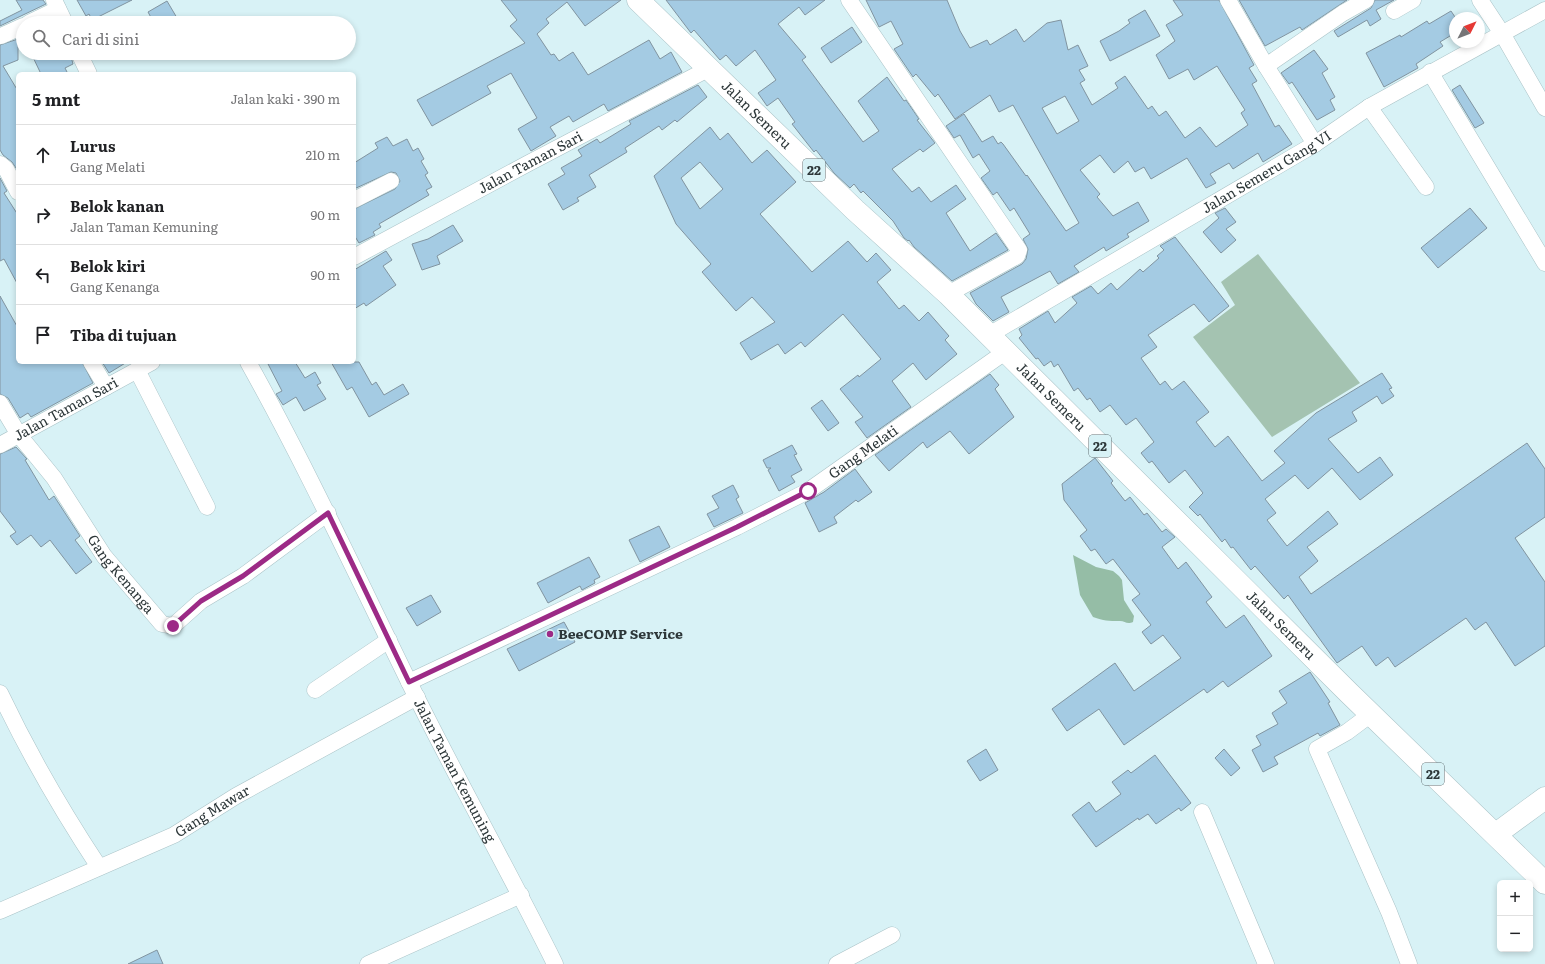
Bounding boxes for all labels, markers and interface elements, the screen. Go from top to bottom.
north arrow [1449,12,1485,48]
search box [16,16,356,60]
icon: search [30,27,52,49]
text: Cari di sini [62,27,139,50]
street label: Jalan Semeru [718,75,797,153]
text: 5 mnt [32,86,80,111]
text: Jalan kaki · 390 m [231,89,340,108]
street label: Jalan Semeru Gang VI [1198,125,1335,217]
street label: Jalan Taman Sari [474,126,586,198]
text: Lurus [70,134,115,157]
icon: ahead [32,144,54,166]
text: 210 m [305,145,340,164]
text: Gang Melati [70,157,145,176]
road number: 22 [803,159,825,181]
text: Belok kanan [70,194,164,217]
icon: right [32,204,54,226]
text: 90 m [310,205,340,224]
text: Jalan Taman Kemuning [70,217,218,236]
text: Belok kiri [70,254,146,277]
icon: left [32,264,54,286]
text: 90 m [310,265,340,284]
text: Gang Kenanga [70,277,159,296]
text: Tiba di tujuan [70,323,177,346]
icon: arrive [32,324,54,346]
street label: Jalan Semeru [1013,357,1091,435]
street label: Jalan Taman Sari [10,371,121,445]
street label: Gang Melati [824,420,902,483]
road number: 22 [1089,435,1111,457]
route start [799,482,817,500]
street label: Gang Kenanga [84,530,160,618]
street label: Jalan Semeru [1242,586,1321,664]
route end [164,617,182,635]
place label: BeeCOMP Service [558,623,683,643]
marker: BeeCOMP Service [545,629,555,639]
street label: Jalan Taman Kemuning [410,695,501,846]
road number: 22 [1422,763,1444,785]
street label: Gang Mawar [171,779,253,841]
map controls [1497,880,1533,952]
button: + [1497,880,1533,916]
button: − [1497,916,1533,952]

